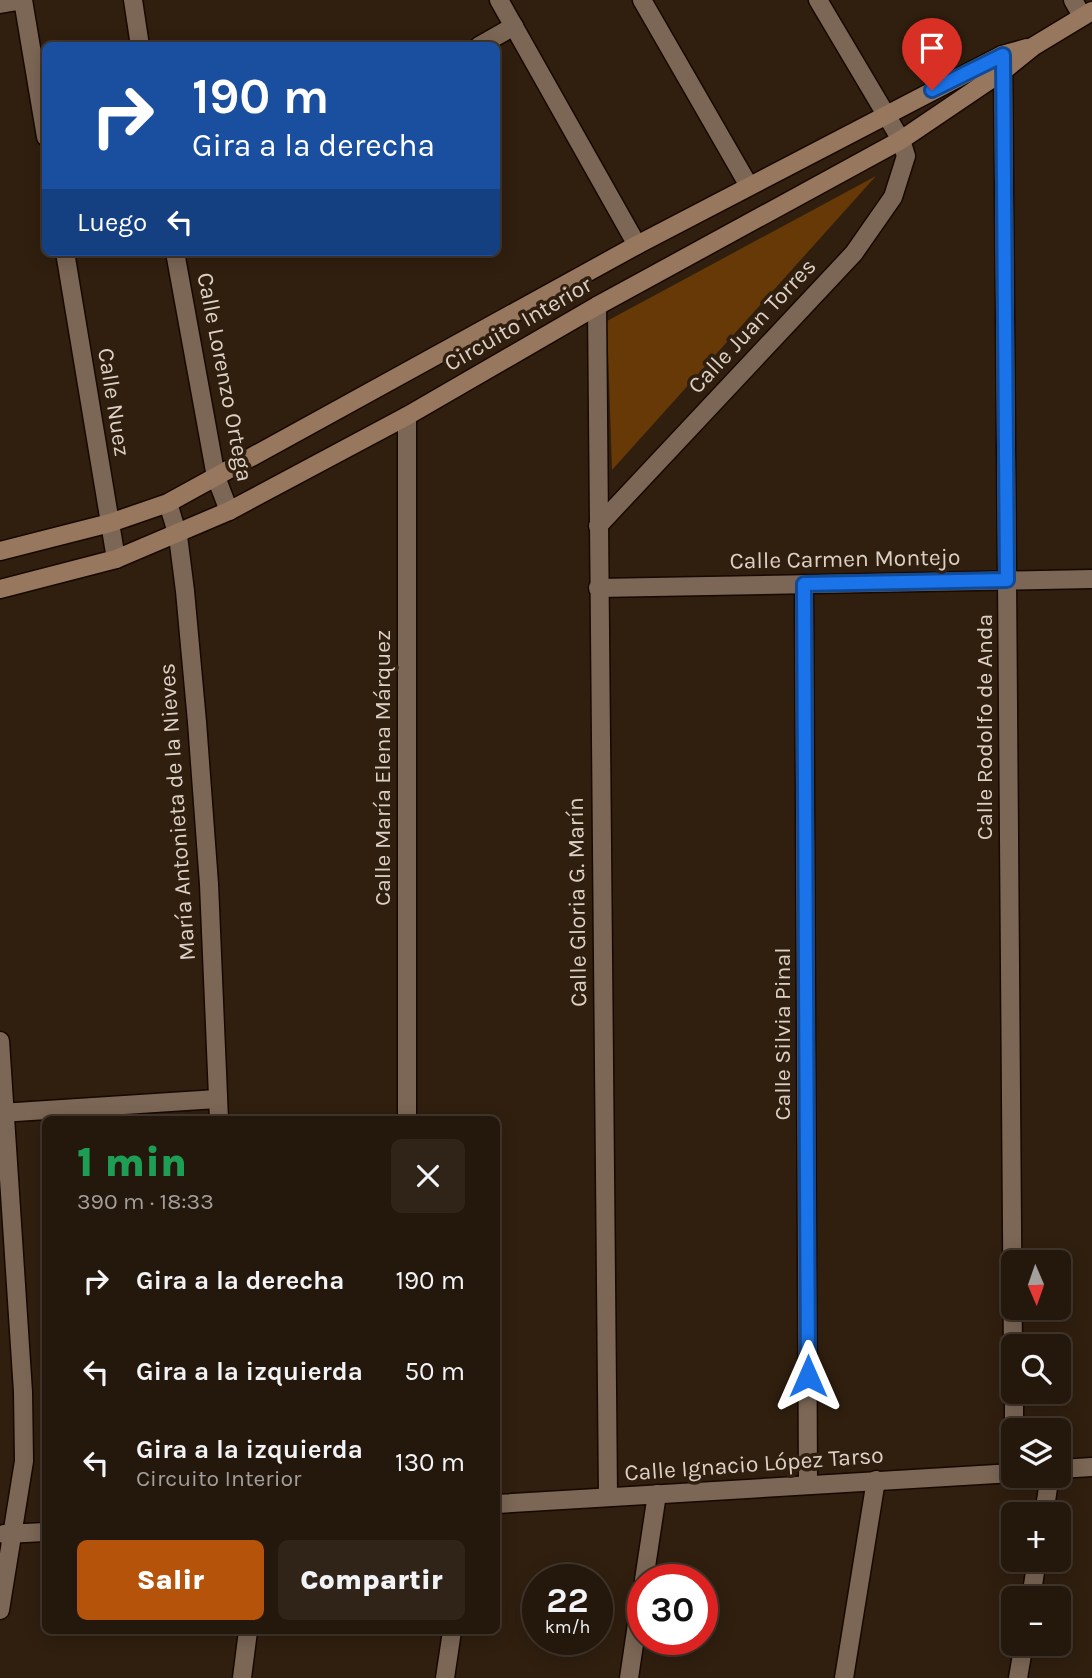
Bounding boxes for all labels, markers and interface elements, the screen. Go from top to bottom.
pin [902,18,962,90]
icon: arrive [913,29,951,67]
text: 190 m [192,68,329,125]
icon: right [77,70,168,161]
text: Gira a la derecha [192,127,435,164]
icon: left [161,203,199,241]
text: Luego [77,207,147,238]
street label: Calle Juan Torres [682,253,822,399]
street label: Calle Lorenzo Ortega [191,270,259,484]
street label: Circuito Interior [440,271,597,377]
street label: Calle Nuez [92,346,136,458]
street label: Calle Carmen Montejo [729,543,961,575]
street label: Calle Rodolfo de Anda [971,614,998,840]
street label: Calle María Elena Márquez [369,630,396,906]
street label: María Antonieta de la Nieves [153,662,201,962]
street label: Calle Gloria G. Marín [562,797,592,1007]
street label: Calle Silvia Pinal [769,947,796,1121]
text: 1 min [77,1137,187,1187]
button: close [391,1139,465,1213]
text: 390 m · 18:33 [77,1188,214,1215]
north arrow [1001,1250,1071,1320]
map controls [1001,1250,1071,1656]
icon: right [77,1262,115,1300]
text: Gira a la derecha [136,1265,345,1296]
text: 190 m [395,1265,465,1296]
button: search [1001,1334,1071,1404]
position arrow [771,1339,845,1413]
icon: left [77,1353,115,1391]
text: Gira a la izquierda [136,1356,363,1387]
text: 50 m [404,1356,465,1387]
button: layers [1001,1418,1071,1488]
text: Gira a la izquierda [136,1434,363,1465]
street label: Calle Ignacio López Tarso [624,1441,884,1487]
icon: left [77,1444,115,1482]
text: 130 m [395,1447,465,1478]
text: Circuito Interior [136,1465,301,1492]
button: + [1001,1502,1071,1572]
button: Salir [77,1540,264,1620]
button: Compartir [278,1540,465,1620]
speed limit sign: 30 [627,1564,718,1655]
text: 22 [546,1580,589,1621]
button: − [1001,1586,1071,1656]
text: km/h [545,1616,590,1638]

